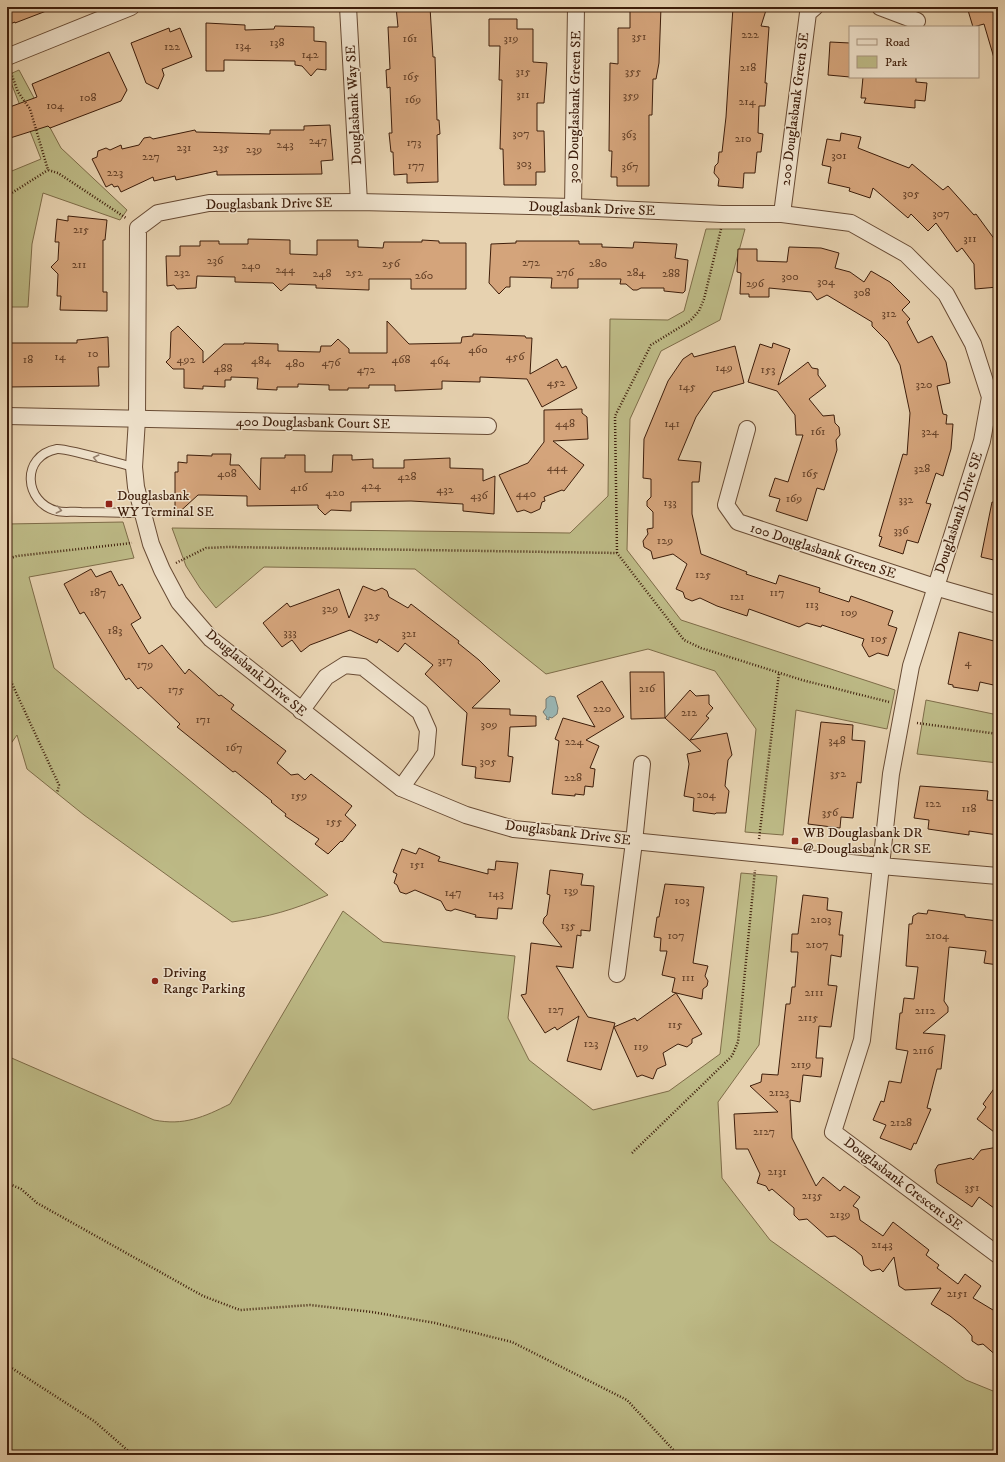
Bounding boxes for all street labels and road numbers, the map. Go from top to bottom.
street label: 300 Douglasbank Green SE [565,30,585,184]
street label: 200 Douglasbank Green SE [777,31,813,187]
street label: Douglasbank Way SE [342,44,366,165]
street label: Douglasbank Drive SE [205,194,333,214]
street label: Douglasbank Drive SE [528,198,656,220]
street label: 400 Douglasbank Court SE [236,413,390,433]
street label: Douglasbank Drive SE [931,450,987,576]
street label: 100 Douglasbank Green SE [748,519,898,583]
street label: Douglasbank Drive SE [202,625,310,721]
street label: Douglasbank Drive SE [504,816,632,850]
street label: Douglasbank Crescent SE [840,1133,966,1235]

